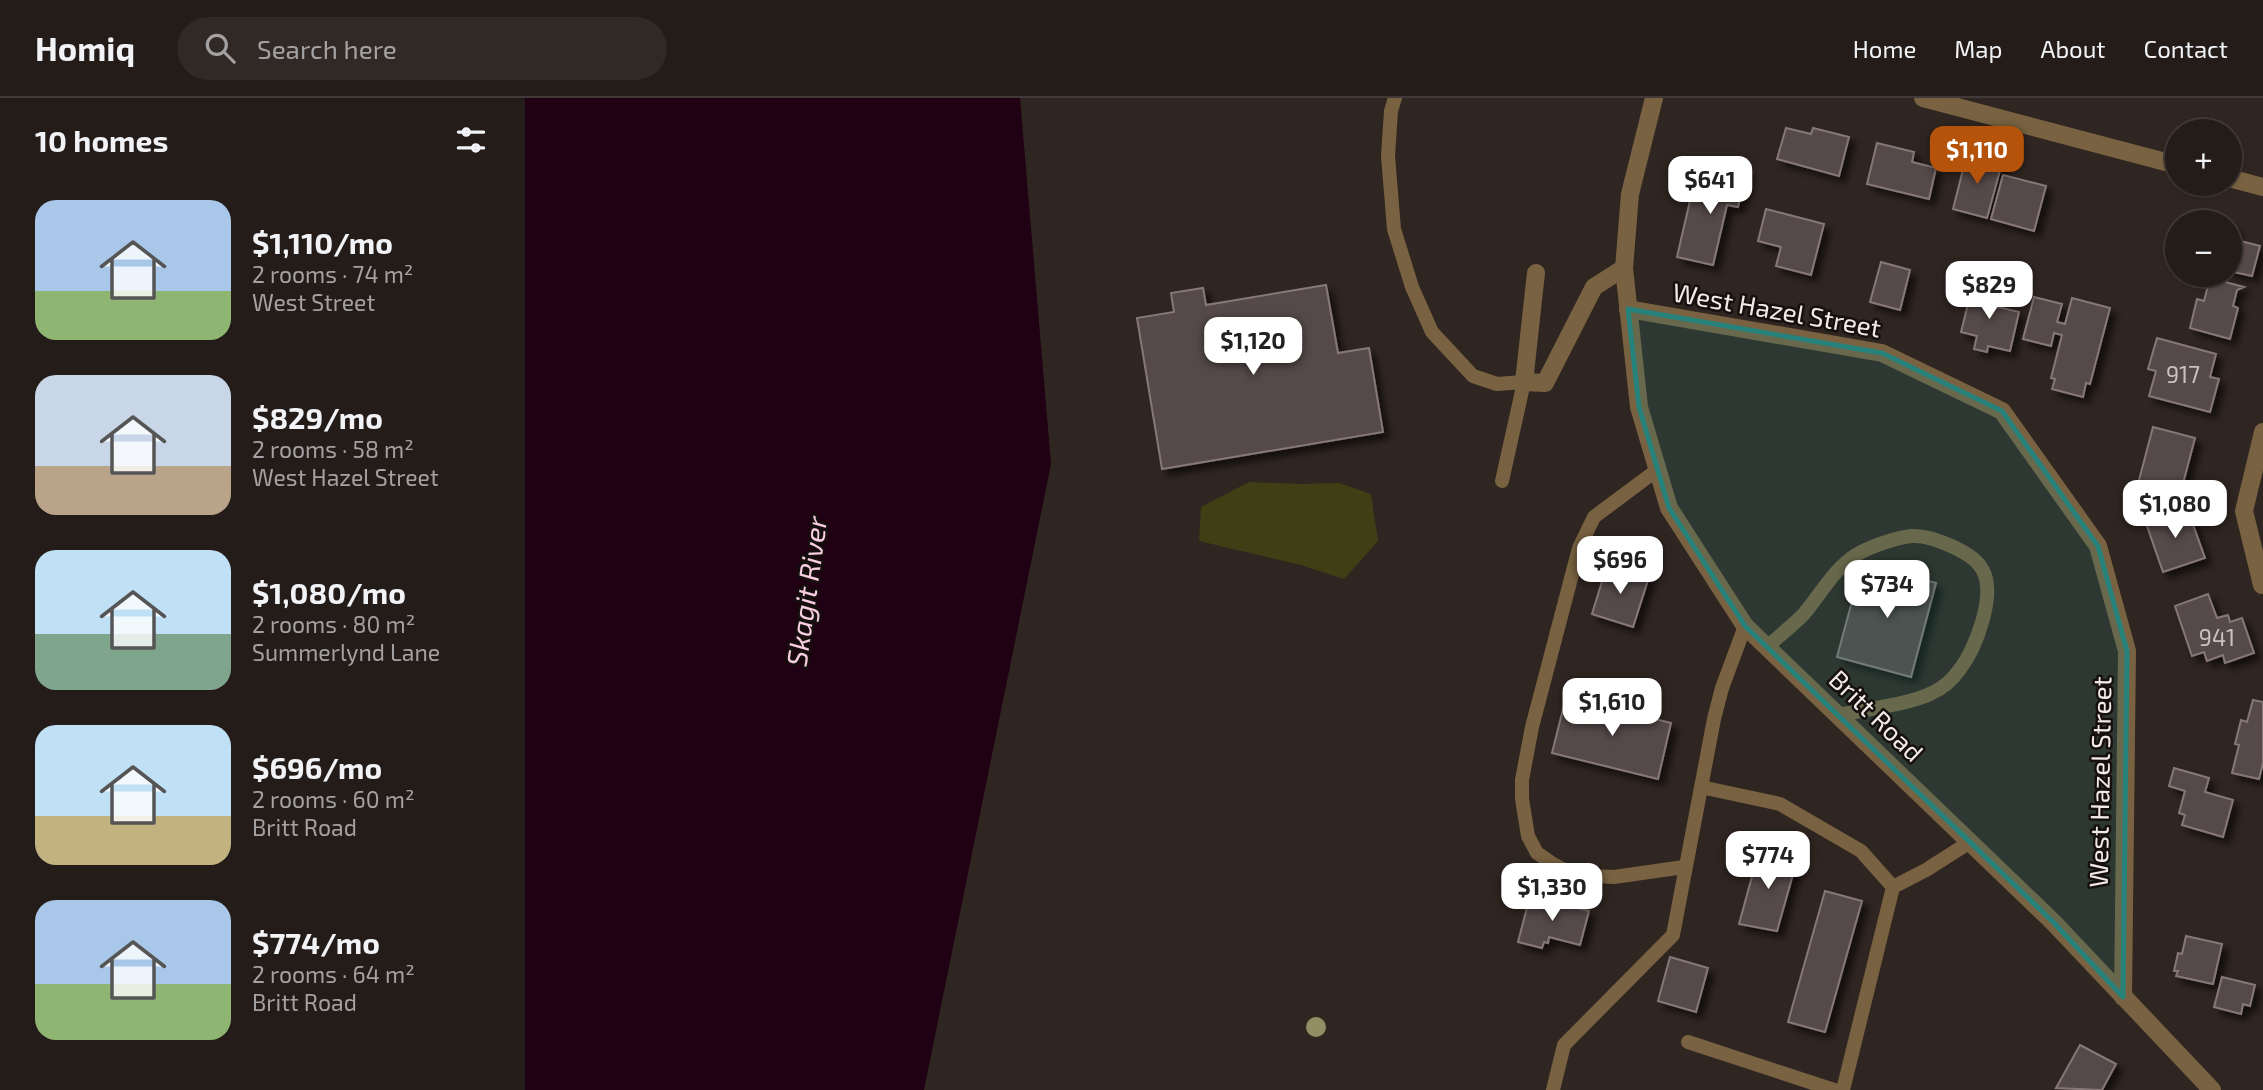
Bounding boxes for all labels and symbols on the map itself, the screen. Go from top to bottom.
pin: $1,110 [1920,126,2034,186]
pin: $641 [1669,156,1751,216]
pin: $829 [1948,262,2030,321]
street label: West Hazel Street [1670,275,1884,343]
pin: $1,120 [1196,317,1310,377]
house number: 917 [2166,360,2200,388]
pin: $1,080 [2118,480,2232,540]
water label: Skagit River [779,513,833,668]
pin: $696 [1579,536,1661,596]
pin: $734 [1846,560,1928,620]
house number: 941 [2199,623,2235,651]
street label: Britt Road [1824,663,1930,767]
street label: West Hazel Street [2082,676,2116,888]
pin: $1,610 [1555,678,1669,738]
pin: $774 [1727,832,1809,891]
pin: $1,330 [1495,864,1609,923]

